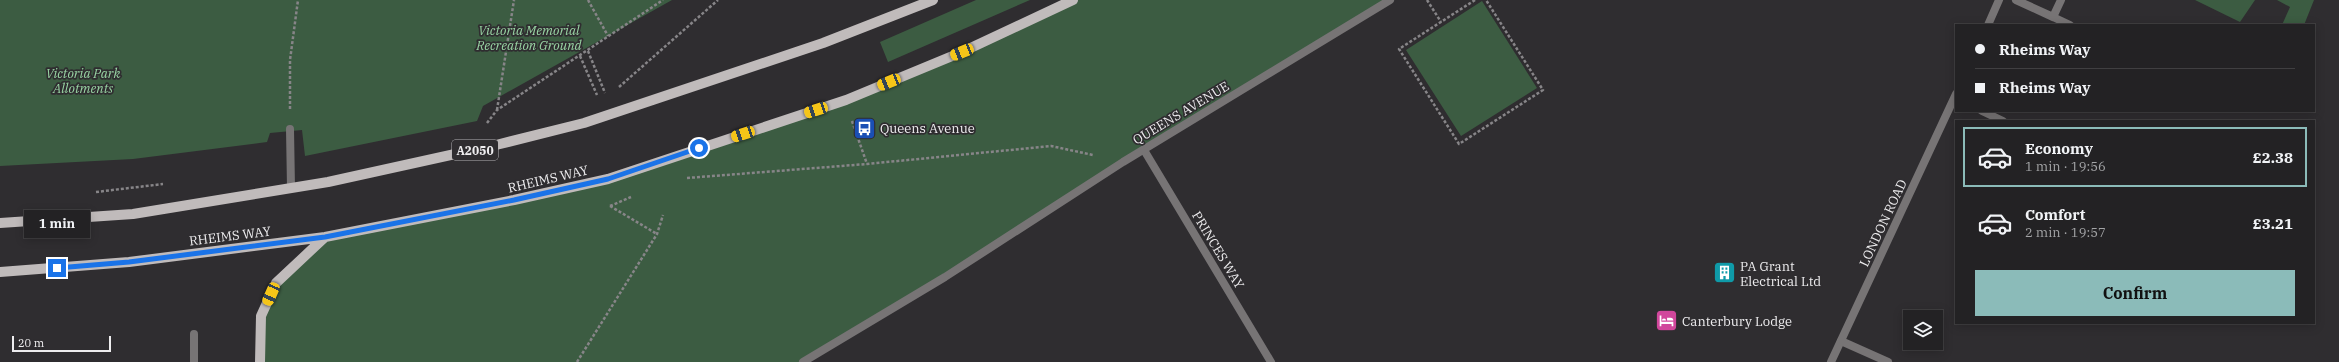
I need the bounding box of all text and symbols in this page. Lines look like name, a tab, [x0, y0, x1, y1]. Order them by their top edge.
park label: Victoria Memorial Recreation Ground	[475, 22, 583, 54]
text: Rheims Way	[1999, 40, 2091, 59]
car	[949, 42, 975, 62]
park label: Victoria Park Allotments	[46, 65, 120, 97]
car	[876, 72, 902, 92]
street label: QUEENS AVENUE	[1130, 78, 1232, 148]
text: Rheims Way	[1999, 78, 2091, 97]
car	[803, 101, 829, 119]
bus stop icon: Queens Avenue	[851, 115, 877, 141]
place label: Queens Avenue	[880, 120, 975, 137]
car	[730, 125, 756, 143]
route start	[690, 139, 708, 157]
icon: car	[1977, 139, 2013, 175]
text: Economy	[2025, 139, 2093, 158]
road number: A2050	[452, 140, 498, 160]
text: £2.38	[2253, 148, 2293, 167]
text: 1 min · 19:56	[2025, 158, 2106, 175]
street label: RHEIMS WAY	[506, 161, 590, 197]
street label: LONDON ROAD	[1855, 177, 1911, 269]
icon: car	[1977, 205, 2013, 241]
text: Comfort	[2025, 205, 2085, 224]
street label: PRINCES WAY	[1188, 208, 1248, 292]
callout: 1 min	[24, 210, 90, 238]
text: £3.21	[2253, 214, 2293, 233]
text: 1 min	[39, 215, 75, 232]
street label: RHEIMS WAY	[188, 223, 272, 249]
text: 2 min · 19:57	[2025, 224, 2106, 241]
place label: PA Grant Electrical Ltd	[1740, 258, 1821, 290]
route end	[48, 259, 66, 277]
building icon: PA Grant Electrical Ltd	[1712, 260, 1738, 286]
button: Confirm	[1975, 270, 2295, 316]
car	[261, 281, 281, 307]
hotel icon: Canterbury Lodge	[1653, 308, 1679, 334]
map controls	[1903, 310, 1943, 350]
button: layers	[1903, 310, 1943, 350]
place label: Canterbury Lodge	[1682, 313, 1792, 330]
scale bar	[12, 334, 111, 353]
text: 20 m	[18, 336, 44, 350]

